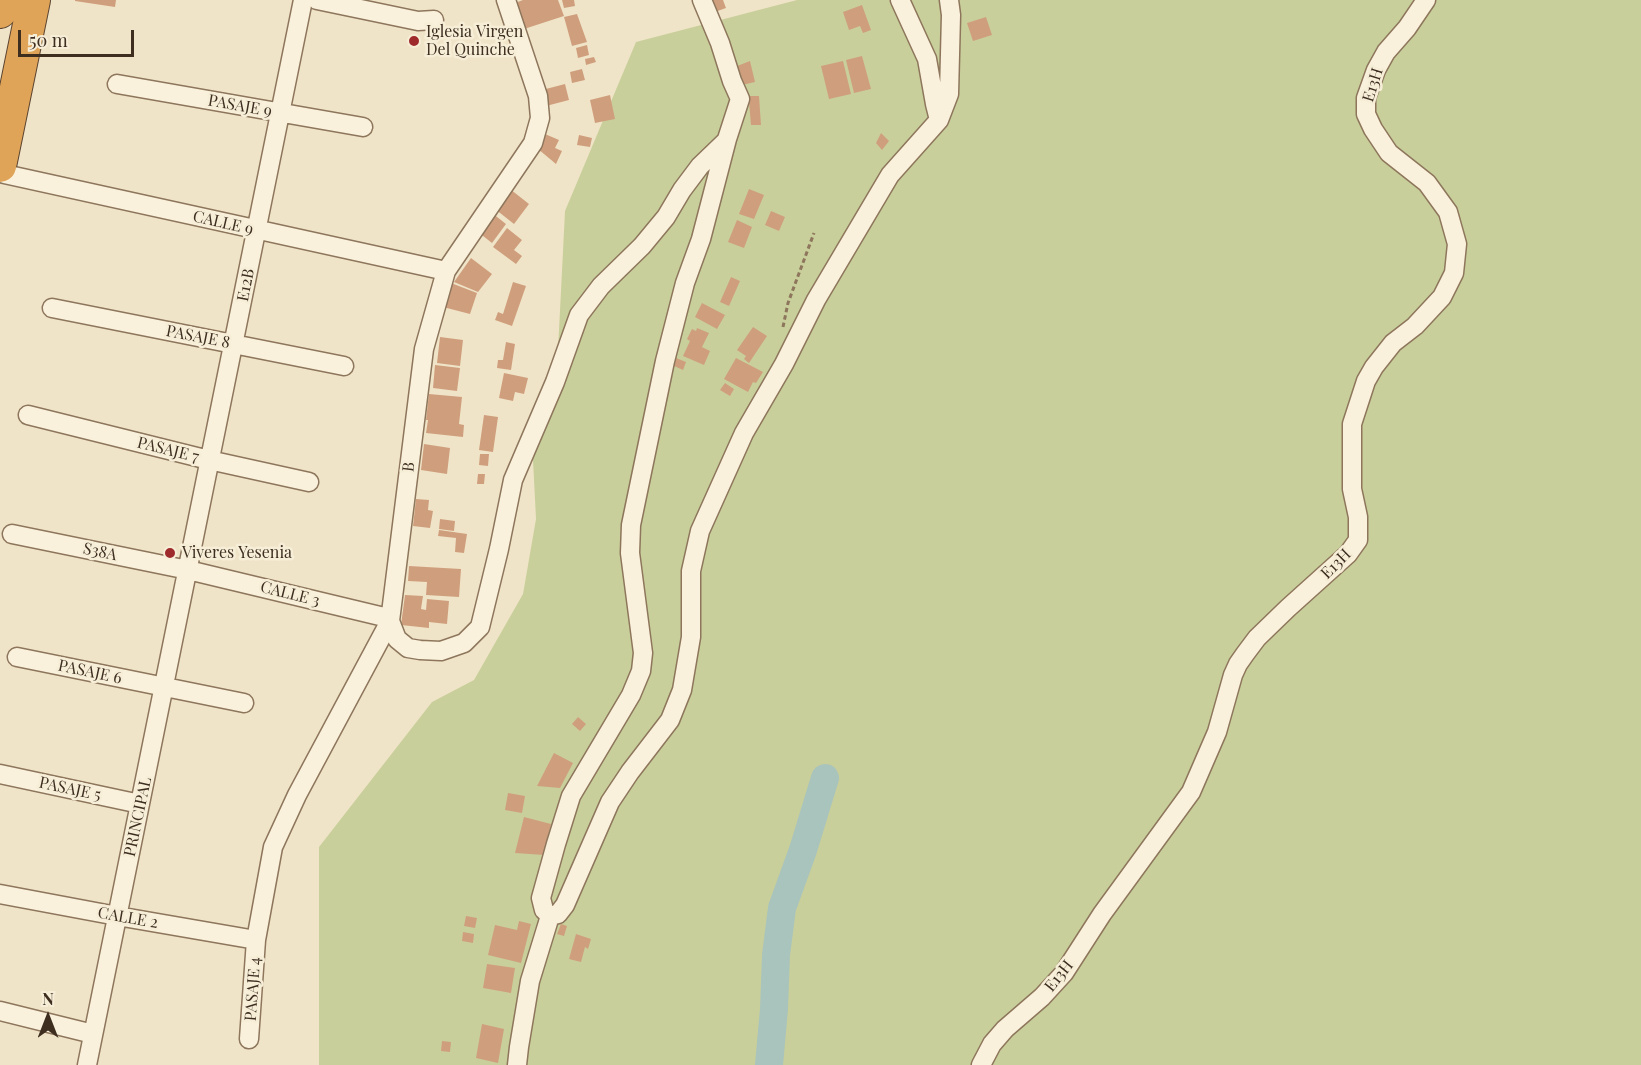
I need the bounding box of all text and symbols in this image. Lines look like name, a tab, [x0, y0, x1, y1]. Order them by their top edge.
scale bar	[21, 18, 136, 56]
place label: Iglesia Virgen Del Quinche	[426, 22, 523, 60]
text: 50 m	[29, 28, 68, 52]
marker: Iglesia Virgen Del Quinche	[407, 34, 421, 48]
street label: E13H	[1359, 66, 1387, 104]
street label: PASAJE 9	[207, 91, 273, 121]
street label: CALLE 9	[191, 207, 255, 239]
street label: E12B	[233, 267, 259, 303]
street label: PASAJE 8	[164, 321, 232, 353]
street label: PASAJE 7	[135, 433, 201, 467]
street label: B	[399, 461, 419, 473]
street label: S38A	[81, 539, 119, 565]
place label: Viveres Yesenia	[182, 543, 292, 563]
street label: E13H	[1317, 545, 1355, 583]
marker: Viveres Yesenia	[163, 546, 177, 560]
street label: CALLE 3	[258, 577, 322, 611]
street label: PASAJE 6	[56, 656, 124, 688]
street label: PASAJE 5	[37, 773, 103, 805]
street label: PRINCIPAL	[120, 776, 156, 858]
street label: CALLE 2	[96, 903, 160, 933]
street label: PASAJE 4	[241, 956, 265, 1022]
street label: E13H	[1041, 956, 1077, 996]
north arrow	[18, 987, 78, 1047]
text: N	[42, 988, 54, 1009]

